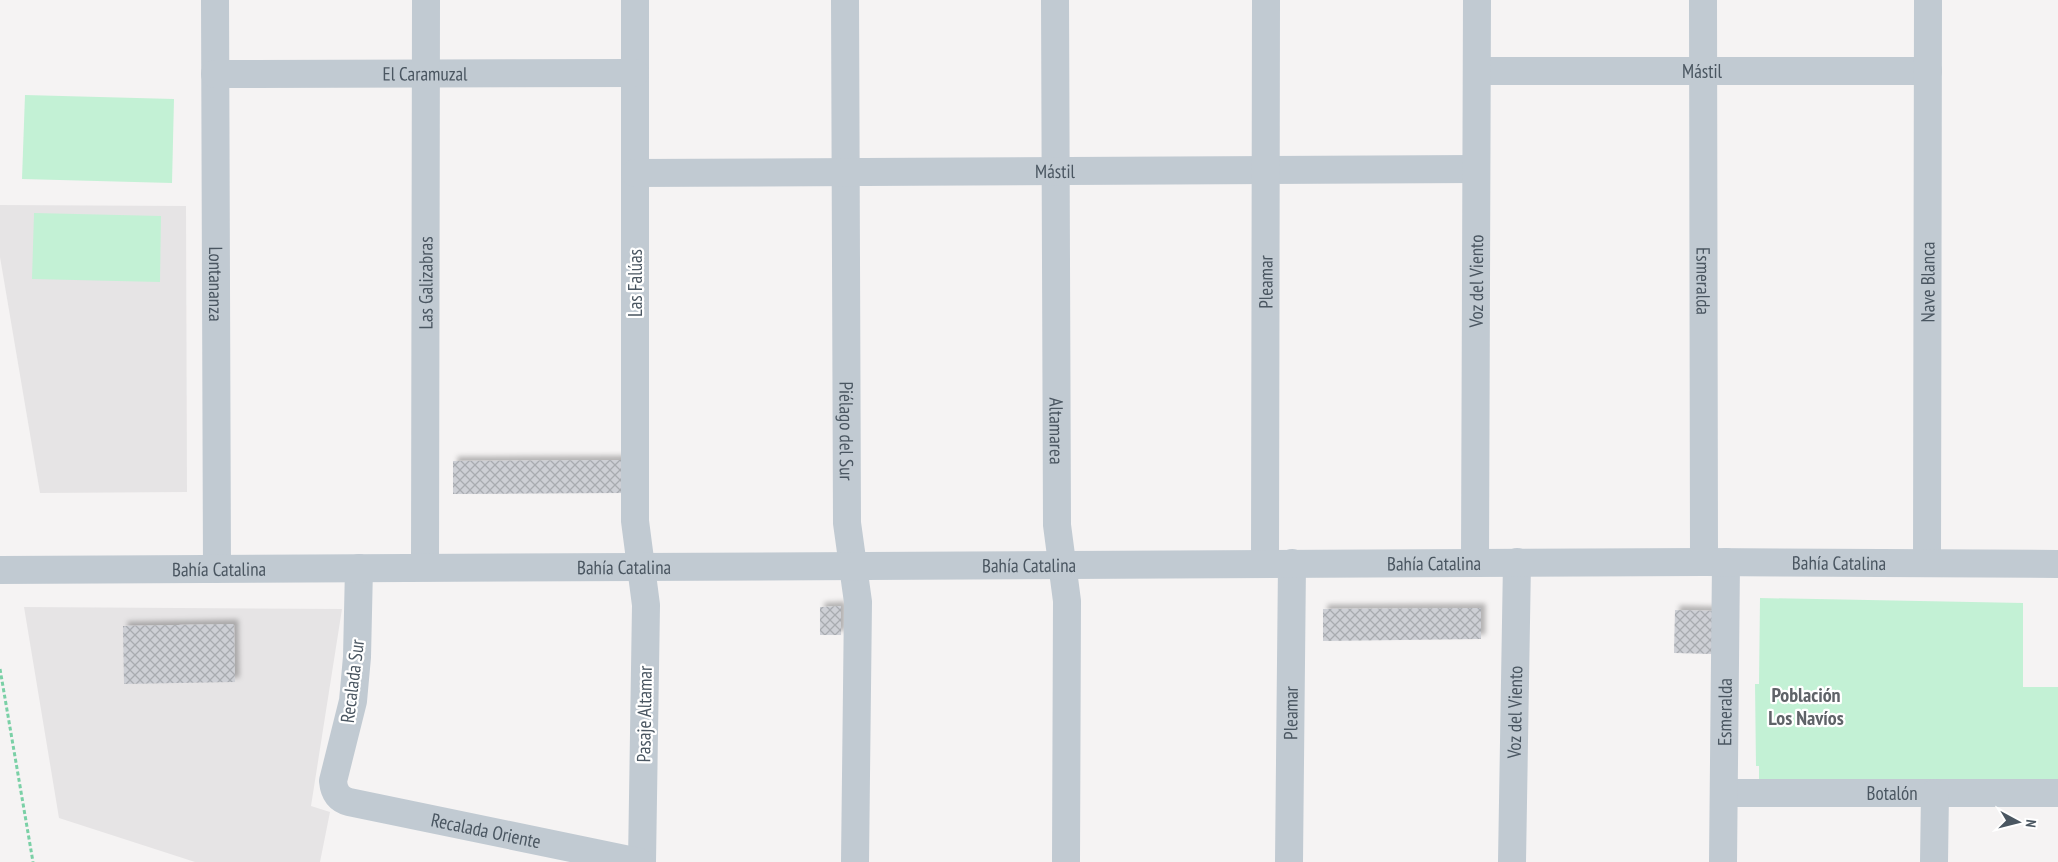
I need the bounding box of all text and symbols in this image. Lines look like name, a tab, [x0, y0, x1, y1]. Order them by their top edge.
street label: Mástil	[1682, 59, 1723, 83]
street label: El Caramuzal	[382, 61, 468, 86]
street label: Mástil	[1035, 159, 1076, 183]
street label: Voz del Viento	[1464, 235, 1488, 328]
street label: Las Galizabras	[413, 236, 438, 330]
street label: Nave Blanca	[1915, 242, 1940, 322]
street label: Lontananza	[204, 246, 228, 322]
street label: Esmeralda	[1691, 247, 1716, 315]
street label: Las Falúas	[623, 249, 647, 317]
street label: Pleamar	[1253, 254, 1278, 309]
street label: Piélago del Sur	[834, 381, 859, 481]
street label: Altamarea	[1045, 397, 1069, 465]
street label: Bahía Catalina	[1792, 550, 1886, 575]
street label: Bahía Catalina	[1387, 551, 1481, 575]
street label: Bahía Catalina	[982, 553, 1076, 577]
street label: Bahía Catalina	[577, 555, 671, 579]
street label: Bahía Catalina	[172, 557, 266, 581]
street label: Recalada Sur	[335, 637, 369, 724]
street label: Pasaje Altamar	[631, 665, 657, 762]
street label: Voz del Viento	[1502, 665, 1527, 760]
street label: Esmeralda	[1712, 678, 1737, 746]
district label: Población Los Navíos	[1768, 682, 1844, 731]
street label: Pleamar	[1278, 685, 1303, 740]
street label: Botalón	[1866, 781, 1918, 805]
north arrow	[1993, 797, 2043, 847]
street label: Recalada Oriente	[429, 807, 543, 853]
text: N	[2022, 819, 2040, 828]

